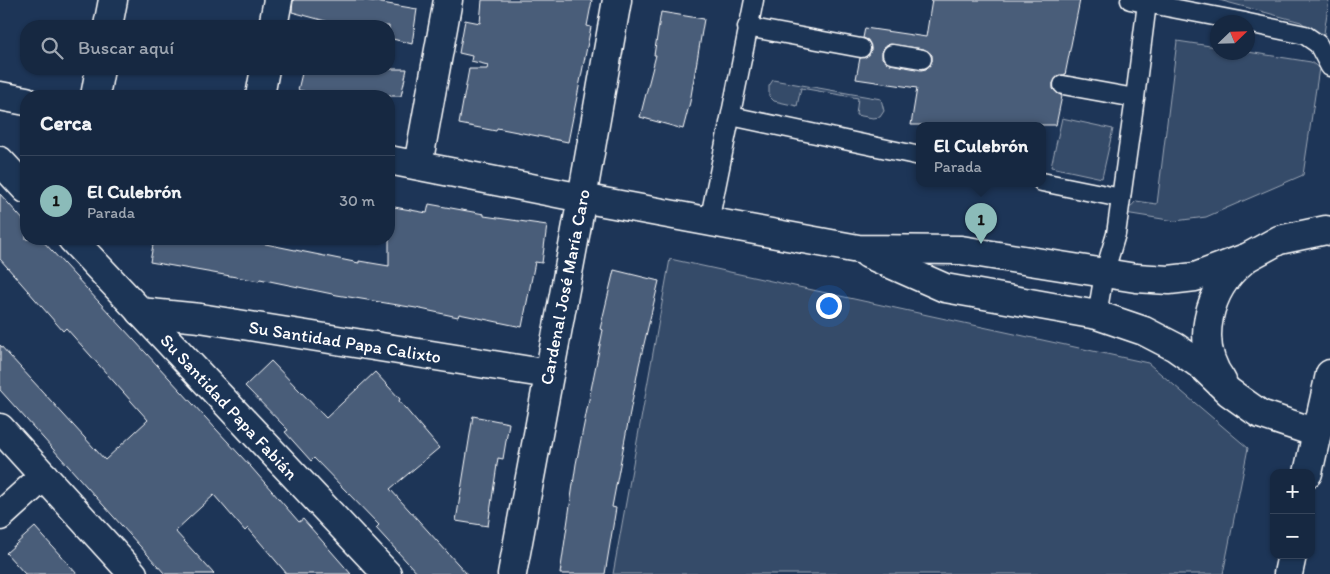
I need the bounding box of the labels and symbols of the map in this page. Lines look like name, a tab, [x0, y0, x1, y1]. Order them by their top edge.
north arrow	[1210, 15, 1255, 60]
street label: Cardenal José María Caro	[535, 187, 595, 387]
pin: 1	[965, 203, 997, 244]
your location	[816, 293, 842, 319]
street label: Su Santidad Papa Calixto	[247, 316, 443, 368]
street label: Su Santidad Papa Fabián	[156, 330, 302, 484]

